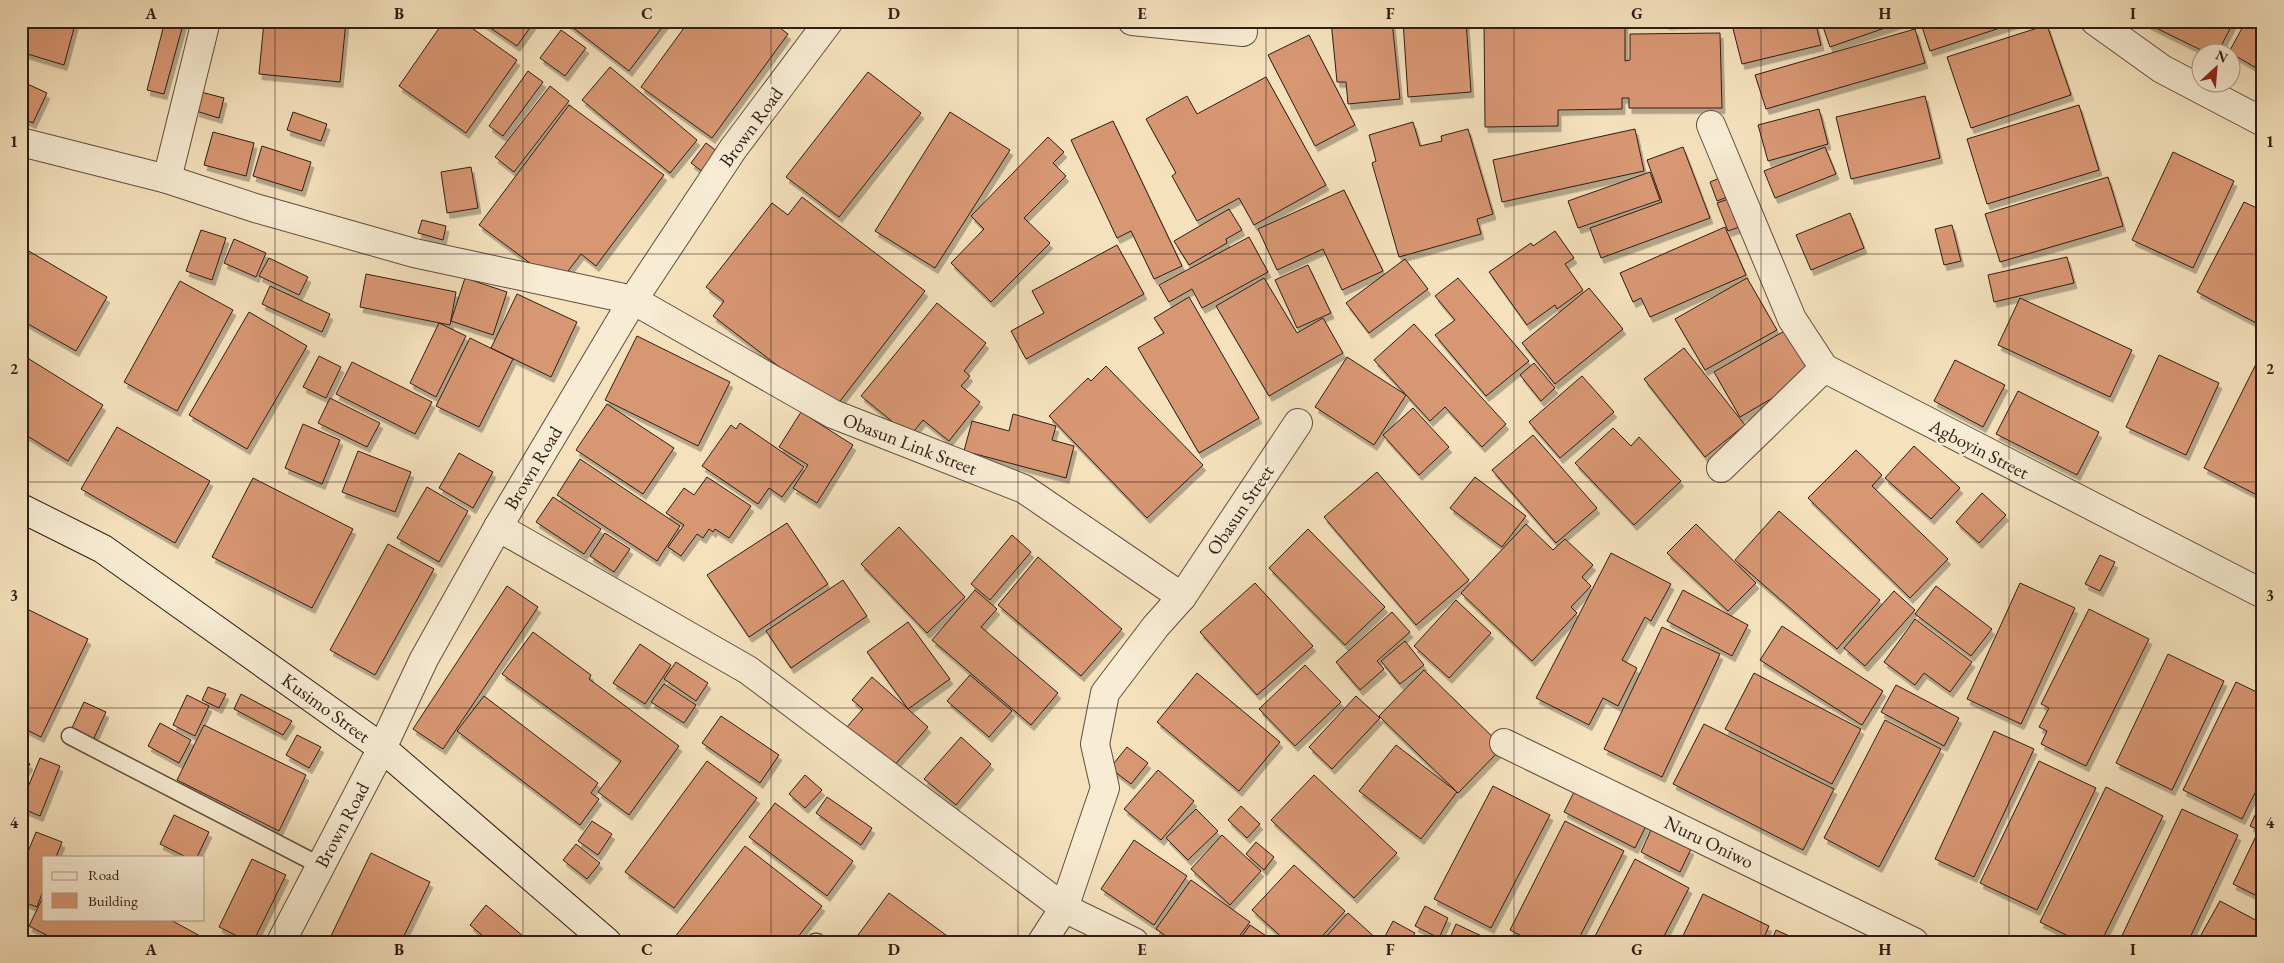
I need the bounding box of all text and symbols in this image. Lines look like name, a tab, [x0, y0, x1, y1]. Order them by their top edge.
text: A	[144, 3, 157, 24]
text: B	[394, 3, 404, 24]
text: C	[641, 3, 653, 24]
text: D	[888, 3, 900, 24]
text: E	[1137, 3, 1147, 24]
text: F	[1386, 3, 1395, 24]
text: G	[1631, 3, 1643, 24]
text: H	[1879, 3, 1892, 24]
text: I	[2130, 3, 2136, 24]
north arrow	[2192, 42, 2242, 92]
text: N	[2213, 46, 2231, 67]
street label: Brown Road	[713, 82, 789, 172]
text: 1	[10, 131, 18, 152]
text: 1	[2266, 131, 2274, 152]
text: 2	[10, 358, 19, 379]
text: 2	[2266, 358, 2275, 379]
street label: Obasun Link Street	[839, 407, 981, 481]
street label: Agboyin Street	[1924, 413, 2033, 485]
street label: Brown Road	[498, 421, 568, 514]
street label: Obasun Street	[1201, 460, 1279, 560]
text: 3	[10, 585, 18, 606]
text: 3	[2266, 585, 2274, 606]
street label: Kusimo Street	[277, 667, 375, 749]
street label: Brown Road	[309, 778, 375, 872]
street label: Nuru Oniwo	[1660, 810, 1758, 874]
text: 4	[10, 812, 19, 833]
text: 4	[2266, 812, 2275, 833]
legend	[42, 856, 205, 920]
text: Road	[88, 865, 120, 884]
text: Building	[88, 891, 138, 910]
text: A	[144, 939, 157, 960]
text: B	[394, 939, 404, 960]
text: C	[641, 939, 653, 960]
text: D	[888, 939, 900, 960]
text: E	[1137, 939, 1147, 960]
text: F	[1386, 939, 1395, 960]
text: G	[1631, 939, 1643, 960]
text: H	[1879, 939, 1892, 960]
text: I	[2130, 939, 2136, 960]

